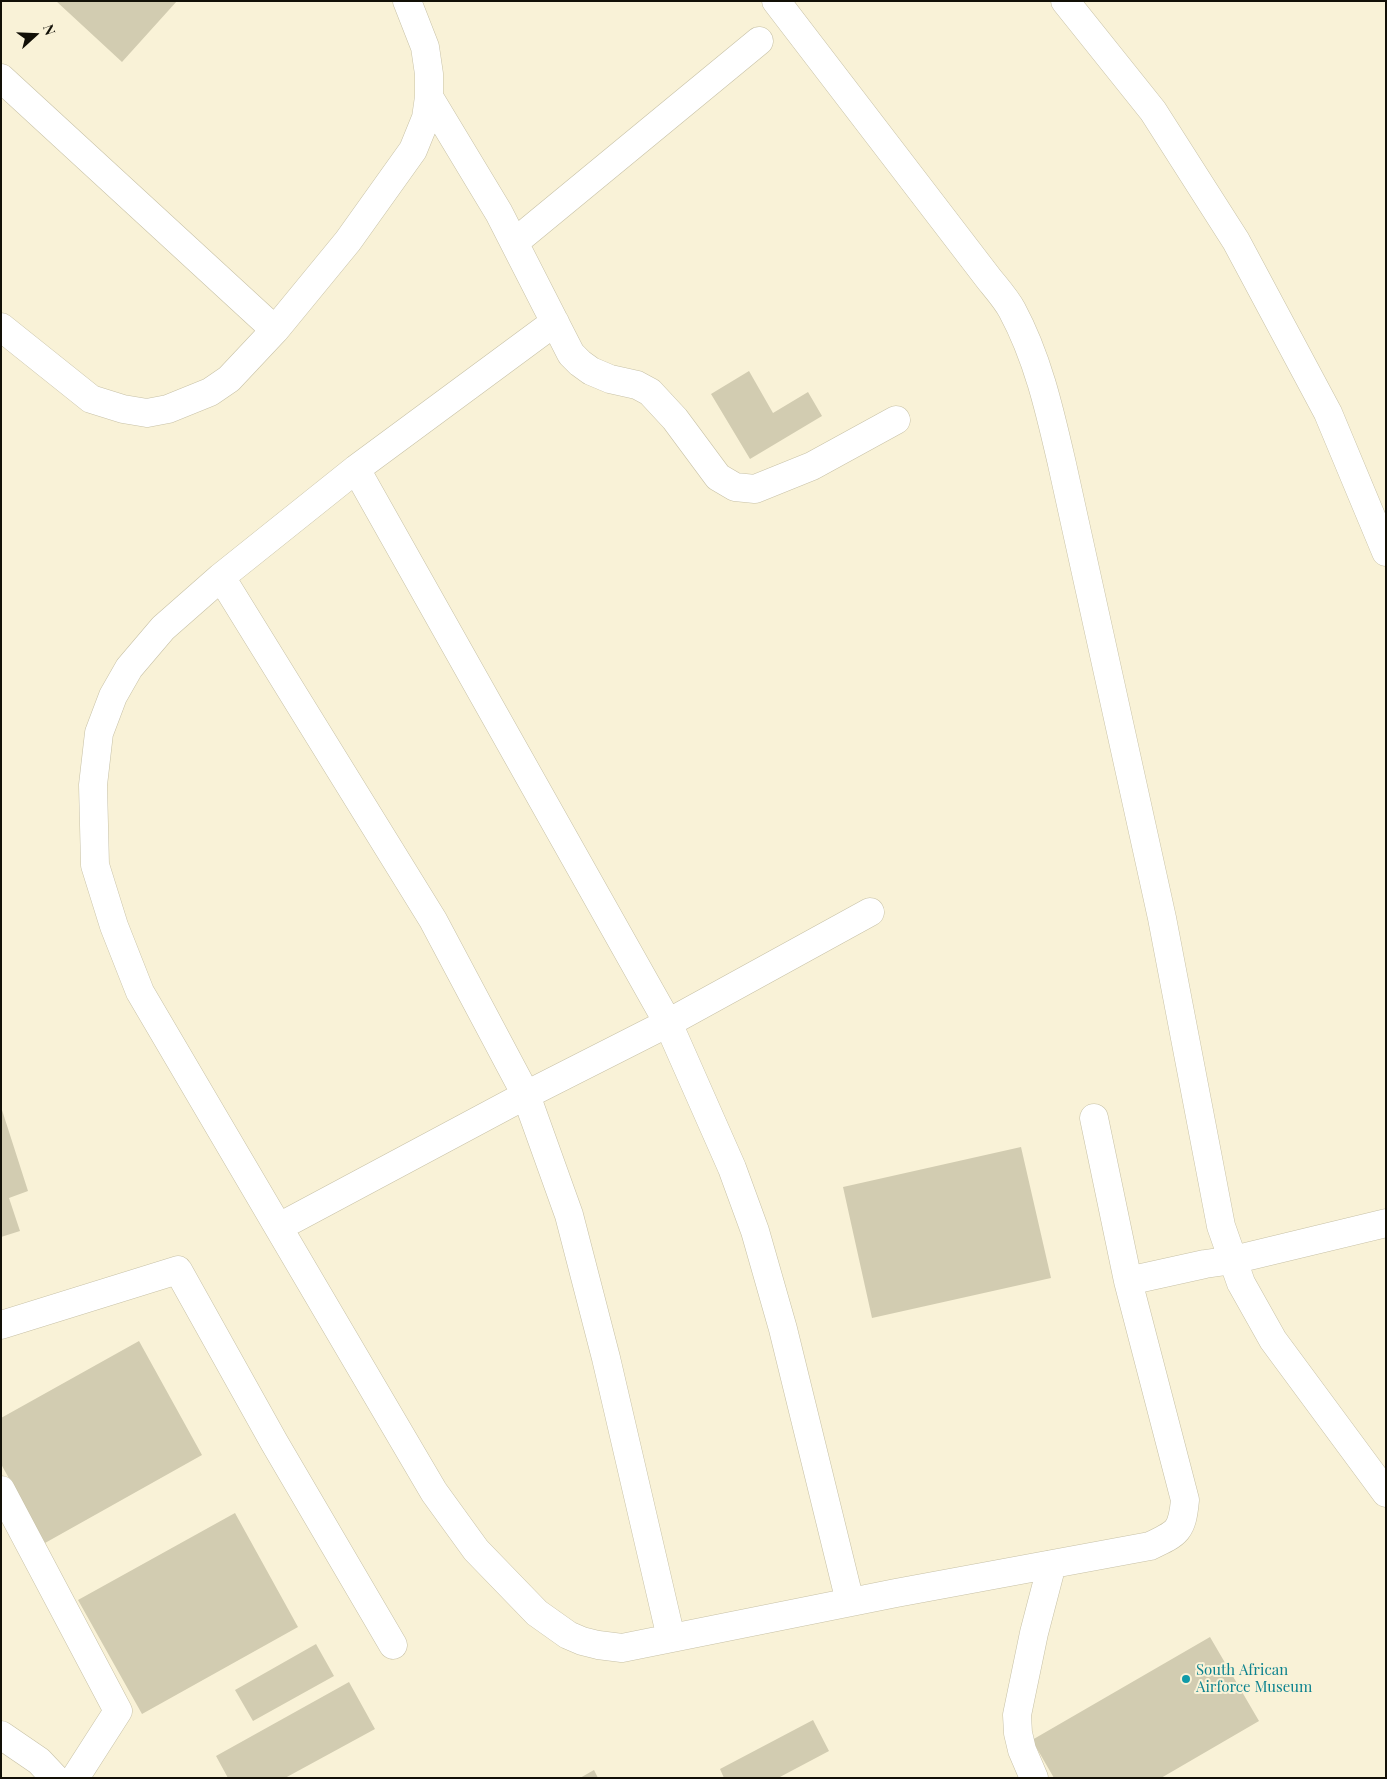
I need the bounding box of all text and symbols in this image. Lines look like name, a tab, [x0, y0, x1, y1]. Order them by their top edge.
north arrow	[10, 10, 60, 60]
text: N	[39, 22, 60, 38]
place label: South African Airforce Museum	[1196, 1661, 1312, 1696]
marker: South African Airforce Museum	[1180, 1673, 1192, 1685]

